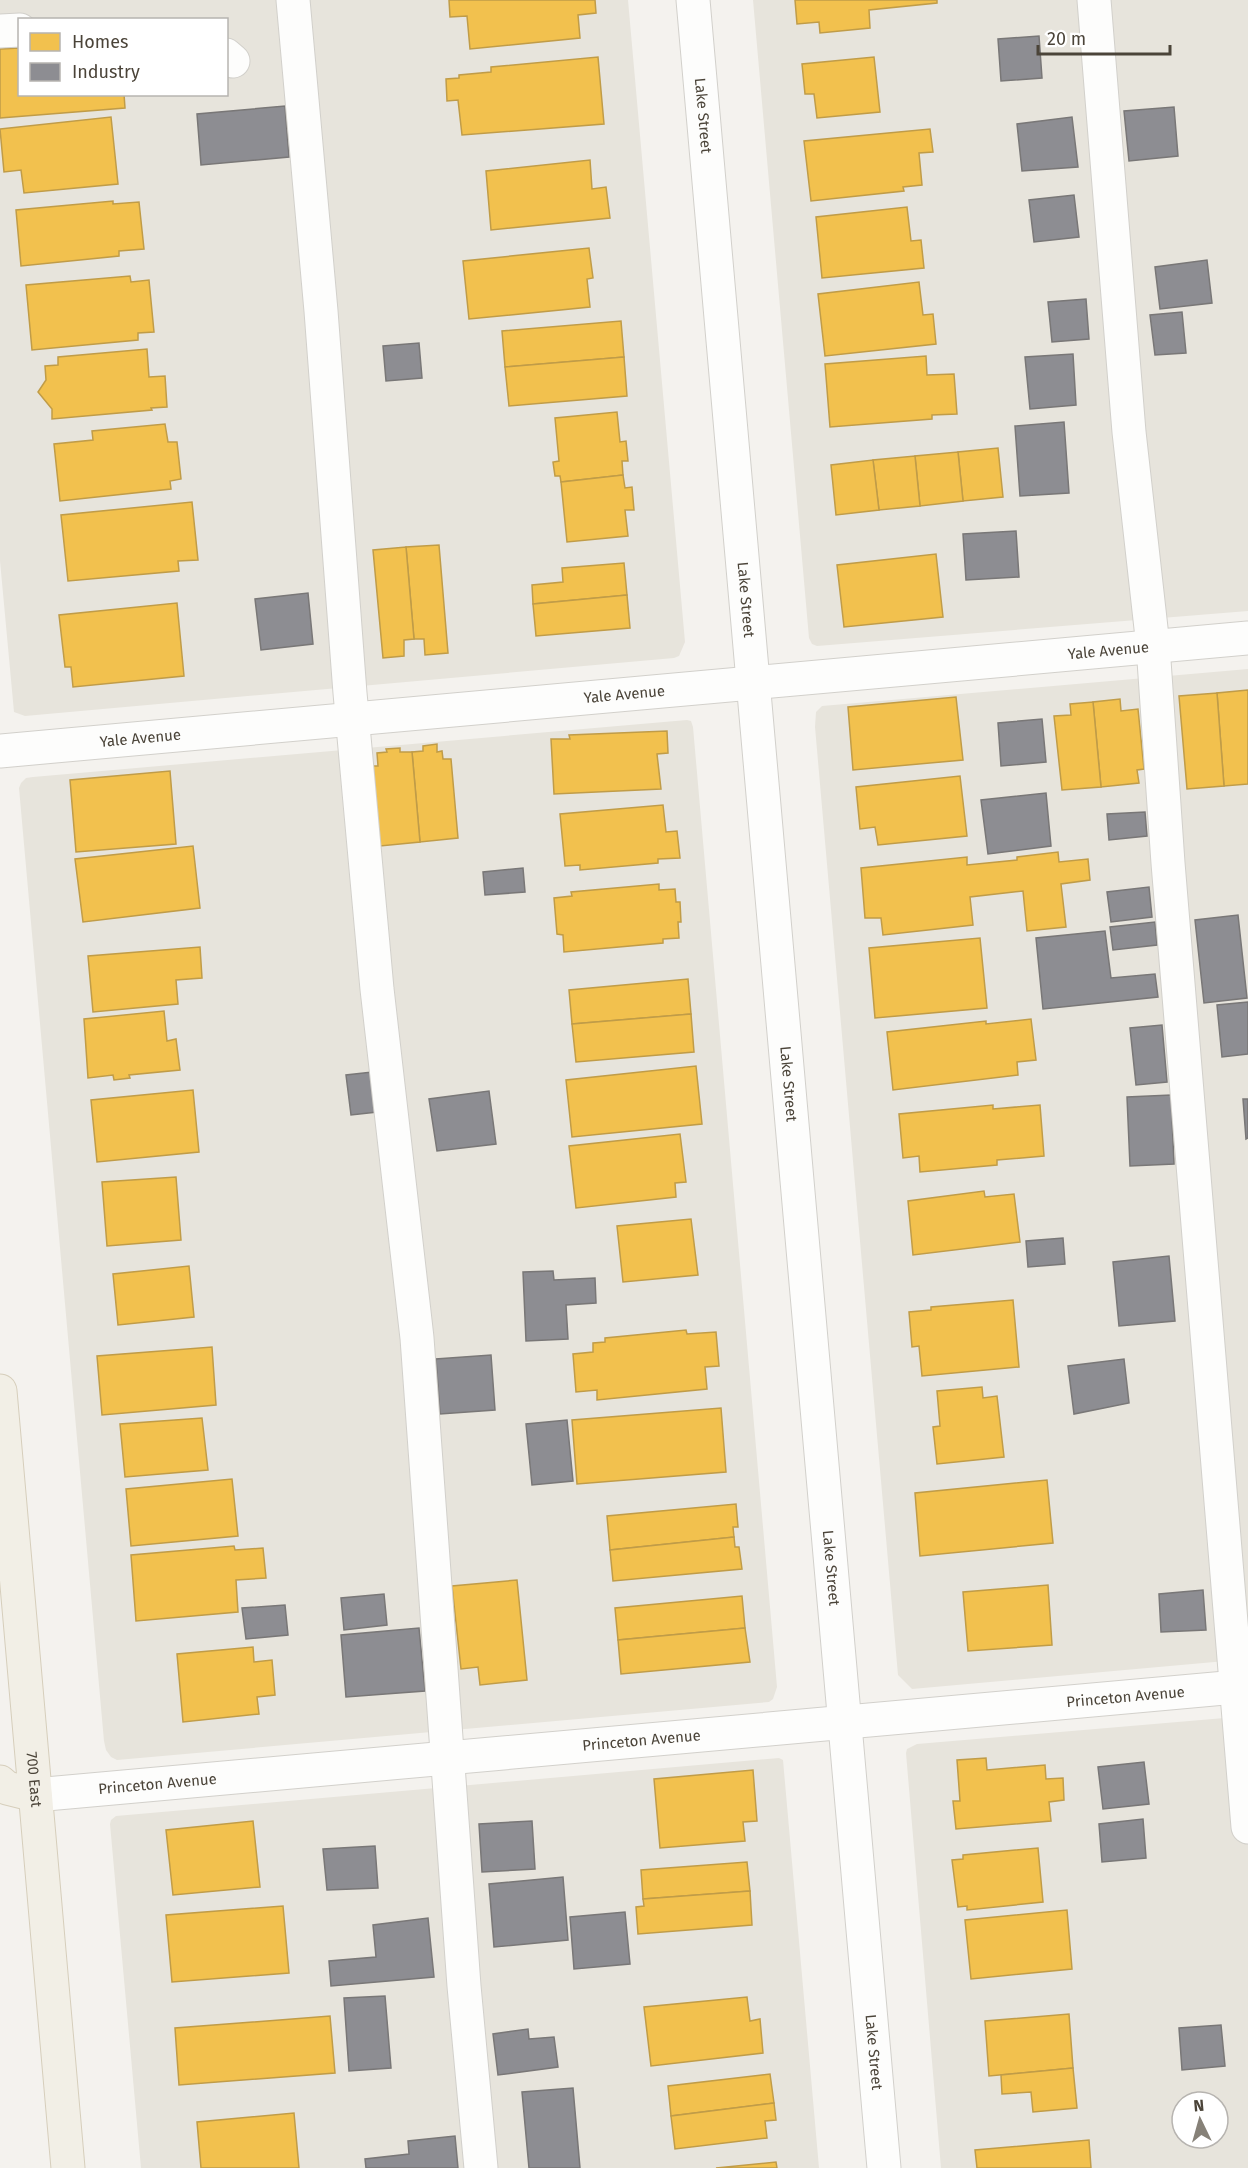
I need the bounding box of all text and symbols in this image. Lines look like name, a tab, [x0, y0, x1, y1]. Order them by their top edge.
legend	[18, 18, 228, 96]
scale bar	[1038, 18, 1170, 56]
text: 20 m	[1047, 28, 1086, 50]
text: Homes	[72, 31, 128, 53]
text: Industry	[72, 61, 140, 83]
street label: Lake Street	[691, 77, 716, 155]
street label: Lake Street	[734, 561, 758, 639]
street label: Yale Avenue	[1067, 638, 1150, 663]
street label: Yale Avenue	[583, 682, 666, 707]
street label: Yale Avenue	[99, 726, 182, 751]
street label: Lake Street	[776, 1045, 801, 1123]
street label: Lake Street	[819, 1529, 843, 1607]
street label: Princeton Avenue	[1066, 1683, 1186, 1711]
street label: Princeton Avenue	[582, 1726, 702, 1755]
street label: 700 East	[23, 1751, 45, 1809]
street label: Princeton Avenue	[97, 1770, 218, 1798]
street label: Lake Street	[861, 2013, 886, 2091]
north arrow	[1170, 2090, 1230, 2150]
text: N	[1193, 2096, 1205, 2115]

